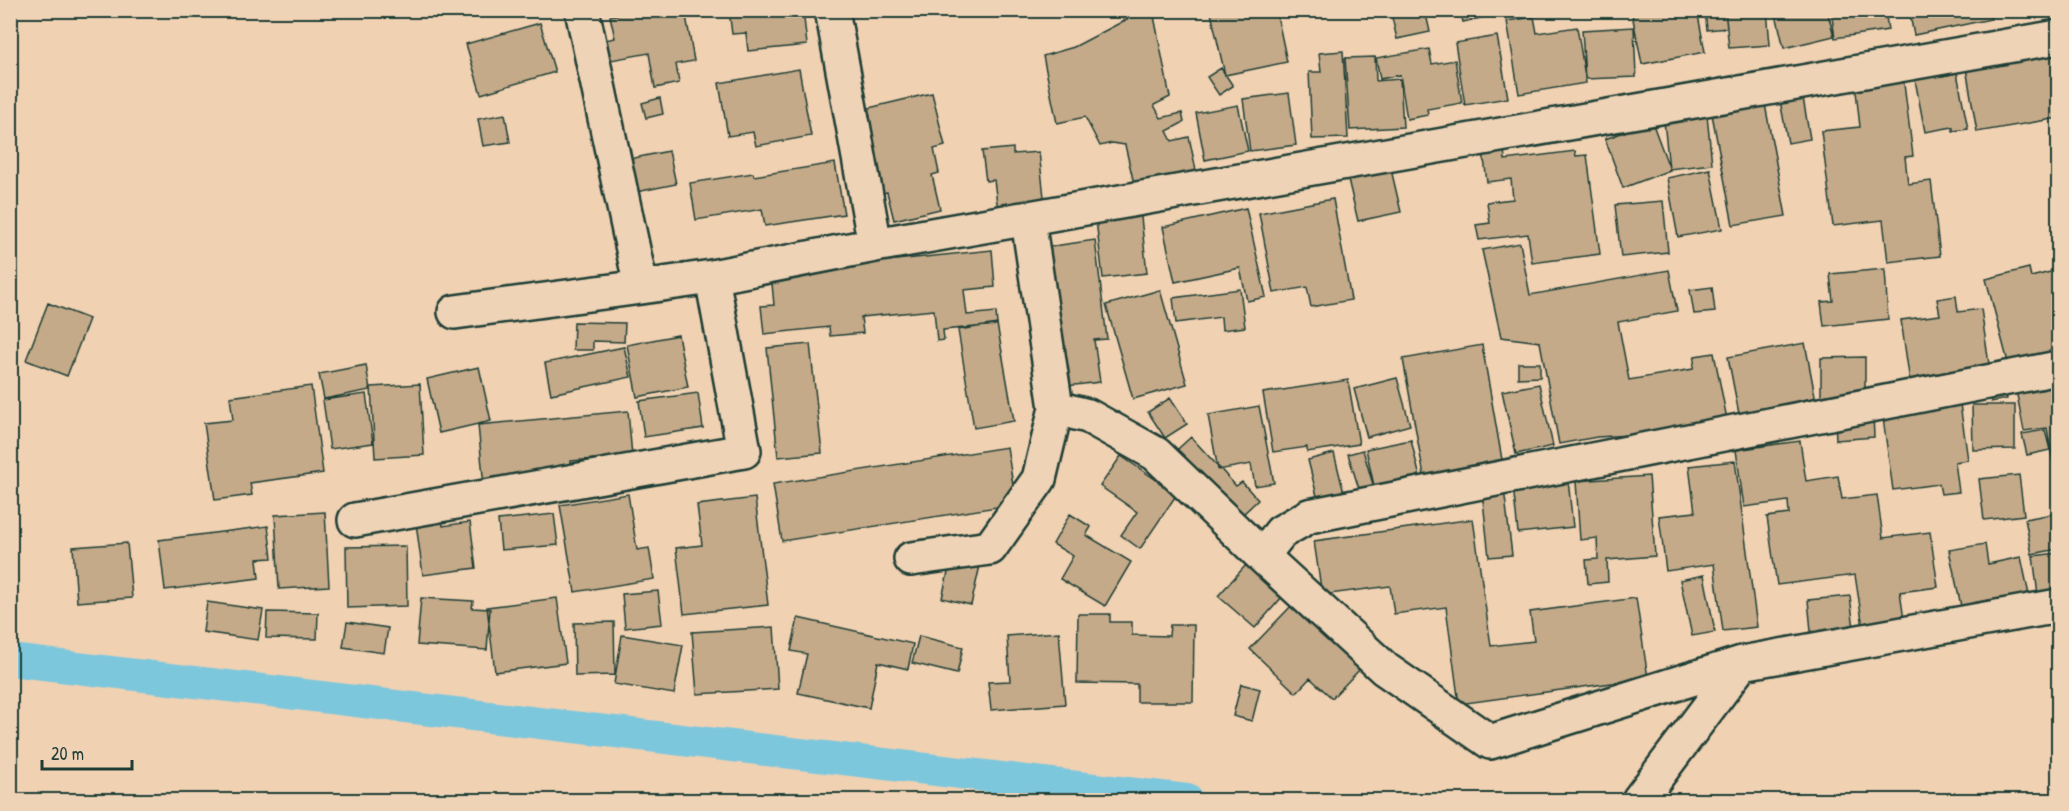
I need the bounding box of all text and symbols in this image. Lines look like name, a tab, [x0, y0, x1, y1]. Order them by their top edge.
scale bar	[42, 733, 132, 771]
text: 20 m	[51, 741, 84, 766]

